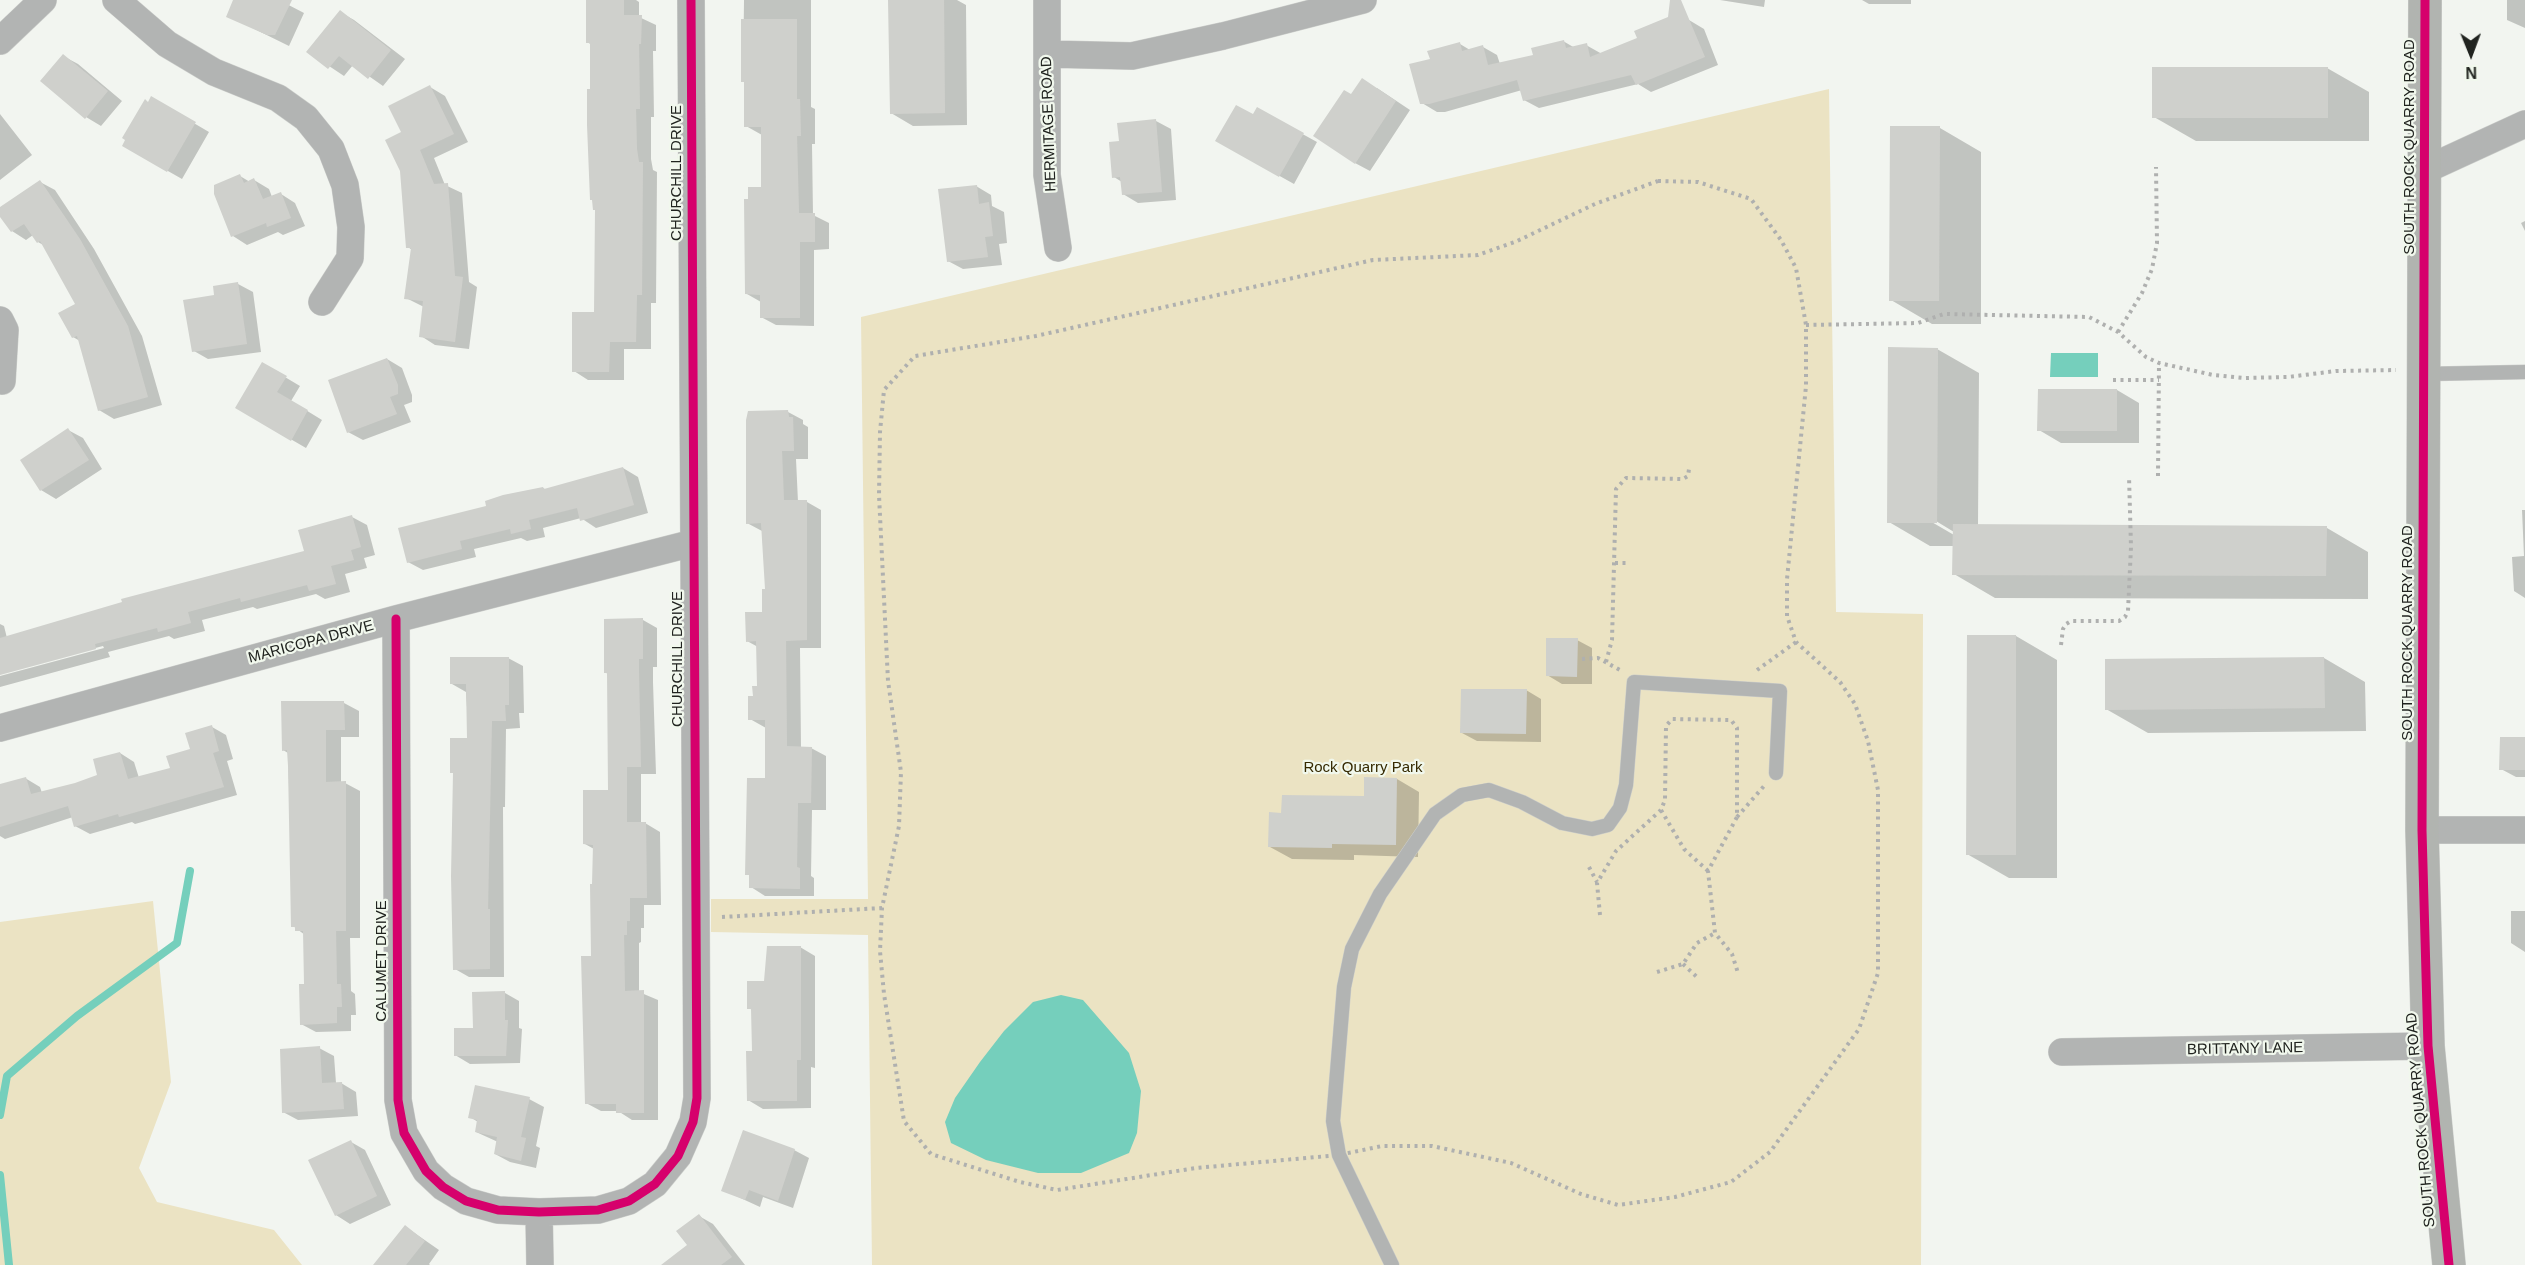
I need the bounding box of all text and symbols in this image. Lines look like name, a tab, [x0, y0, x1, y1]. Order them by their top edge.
north arrow	[2441, 24, 2501, 84]
street label: SOUTH ROCK QUARRY ROAD	[2401, 39, 2419, 255]
street label: HERMITAGE ROAD	[1038, 56, 1060, 192]
text: N	[2465, 64, 2477, 81]
street label: CHURCHILL DRIVE	[668, 105, 686, 241]
street label: SOUTH ROCK QUARRY ROAD	[2399, 525, 2417, 741]
street label: CHURCHILL DRIVE	[669, 591, 687, 727]
street label: MARICOPA DRIVE	[246, 617, 376, 667]
park label: Rock Quarry Park	[1303, 759, 1423, 777]
street label: CALUMET DRIVE	[373, 900, 391, 1022]
street label: SOUTH ROCK QUARRY ROAD	[2403, 1012, 2439, 1228]
street label: BRITTANY LANE	[2187, 1039, 2303, 1059]

